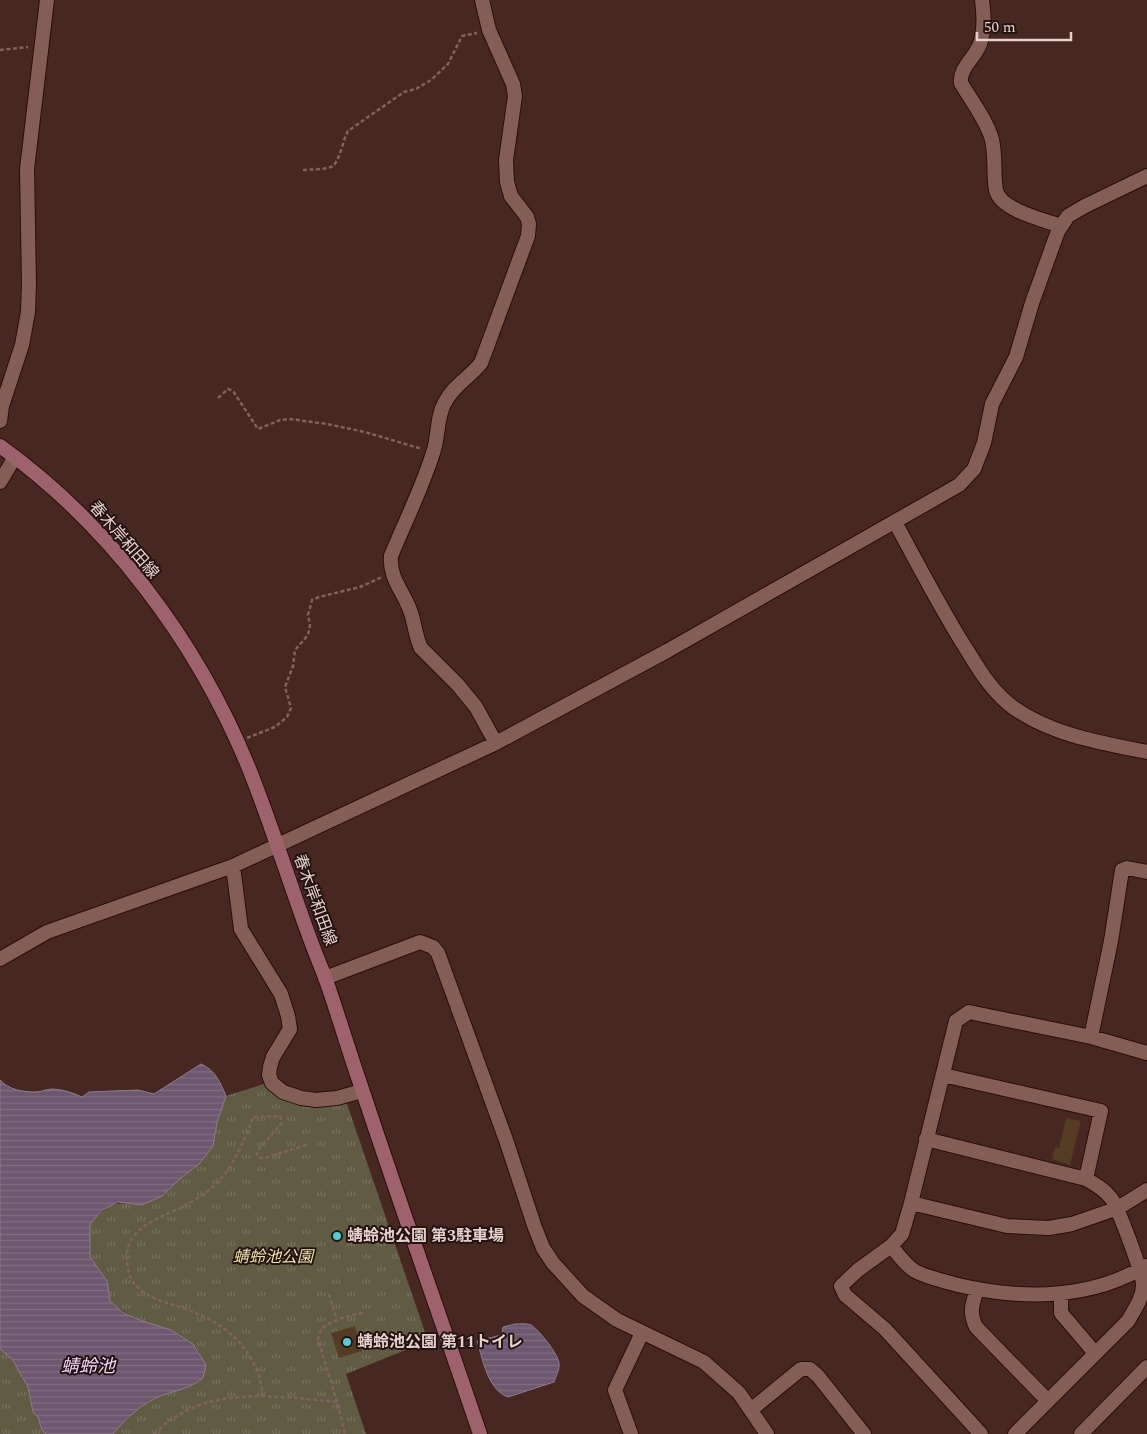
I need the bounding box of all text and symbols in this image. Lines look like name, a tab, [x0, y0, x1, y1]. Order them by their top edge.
scale bar	[977, 10, 1071, 42]
text: 50 m	[984, 16, 1016, 39]
street label: 春木岸和田線	[83, 496, 165, 584]
street label: 春木岸和田線	[287, 851, 343, 949]
place label: 蜻蛉池公園 第3駐車場	[347, 1224, 504, 1248]
marker: 蜻蛉池公園 第3駐車場	[331, 1230, 343, 1242]
park label: 蜻蛉池公園	[233, 1245, 315, 1269]
place label: 蜻蛉池公園 第11トイレ	[357, 1330, 523, 1354]
marker: 蜻蛉池公園 第11トイレ	[341, 1336, 353, 1348]
water label: 蜻蛉池	[61, 1353, 117, 1380]

